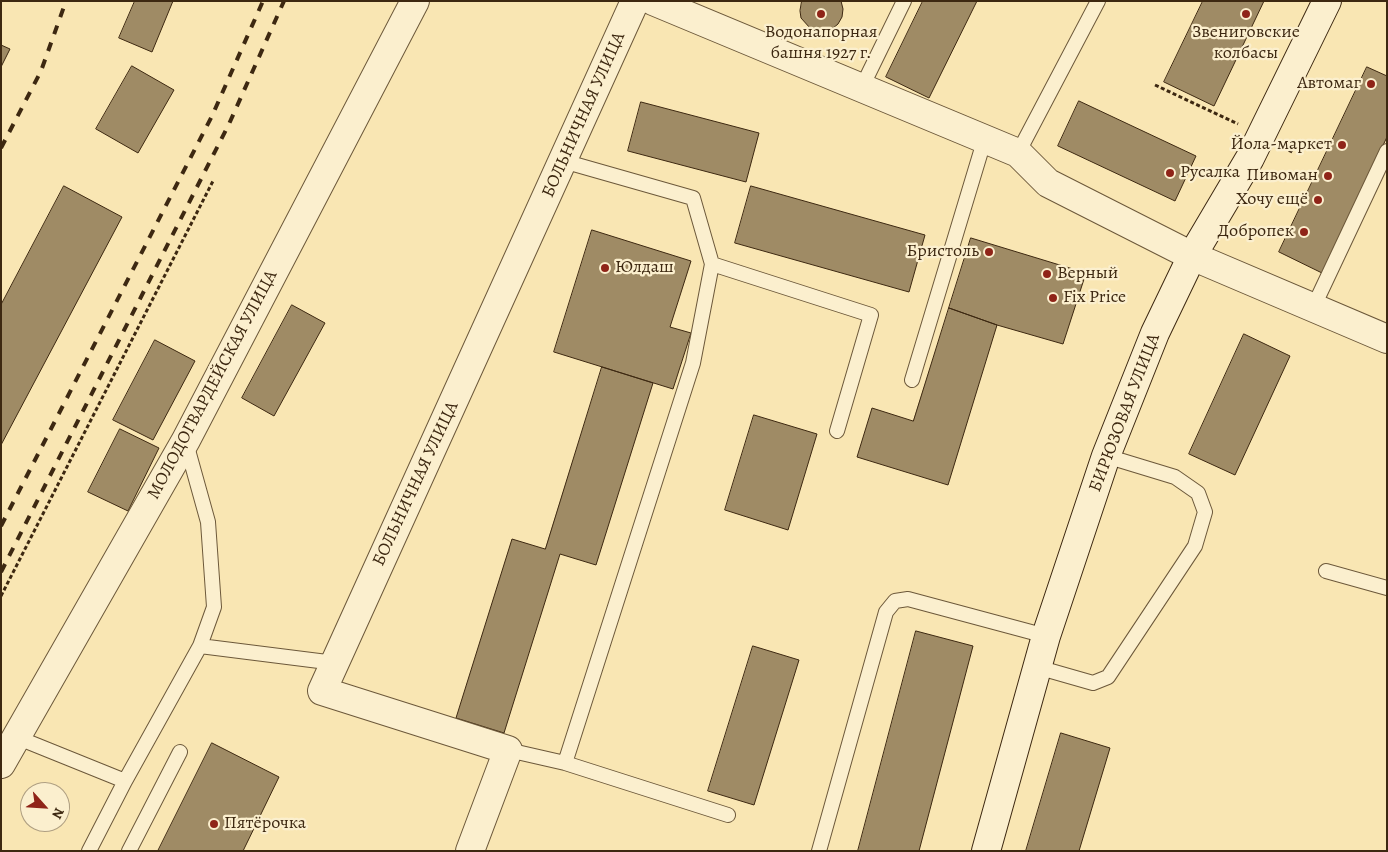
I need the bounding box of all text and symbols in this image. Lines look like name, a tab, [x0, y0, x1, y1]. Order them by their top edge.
marker: Водонапорная башня 1927 г.	[815, 8, 827, 20]
marker: Звениговские колбасы	[1240, 8, 1252, 20]
place label: Водонапорная башня 1927 г.	[765, 22, 877, 64]
place label: Звениговские колбасы	[1192, 22, 1300, 64]
street label: БОЛЬНИЧНАЯ УЛИЦА	[538, 29, 630, 201]
place label: Автомаг	[1297, 73, 1361, 95]
marker: Автомаг	[1365, 78, 1377, 90]
place label: Йола-маркет	[1231, 134, 1332, 156]
marker: Йола-маркет	[1336, 139, 1348, 151]
place label: Русалка	[1180, 162, 1240, 184]
place label: Пивоман	[1246, 165, 1318, 187]
marker: Русалка	[1164, 167, 1176, 179]
marker: Пивоман	[1322, 170, 1334, 182]
place label: Хочу ещё	[1236, 189, 1308, 211]
marker: Хочу ещё	[1312, 194, 1324, 206]
place label: Добропек	[1218, 221, 1294, 243]
marker: Добропек	[1298, 226, 1310, 238]
place label: Бристоль	[907, 241, 979, 263]
marker: Бристоль	[983, 246, 995, 258]
place label: Юлдаш	[615, 257, 674, 279]
marker: Юлдаш	[599, 262, 611, 274]
place label: Верный	[1057, 263, 1118, 285]
street label: МОЛОДОГВАРДЕЙСКАЯ УЛИЦА	[143, 267, 283, 503]
marker: Верный	[1041, 268, 1053, 280]
place label: Fix Price	[1063, 287, 1126, 309]
marker: Fix Price	[1047, 292, 1059, 304]
street label: БИРЮЗОВАЯ УЛИЦА	[1085, 331, 1165, 495]
street label: БОЛЬНИЧНАЯ УЛИЦА	[368, 398, 464, 570]
north arrow	[20, 782, 70, 832]
text: N	[47, 805, 69, 822]
place label: Пятёрочка	[224, 813, 306, 835]
marker: Пятёрочка	[208, 818, 220, 830]

